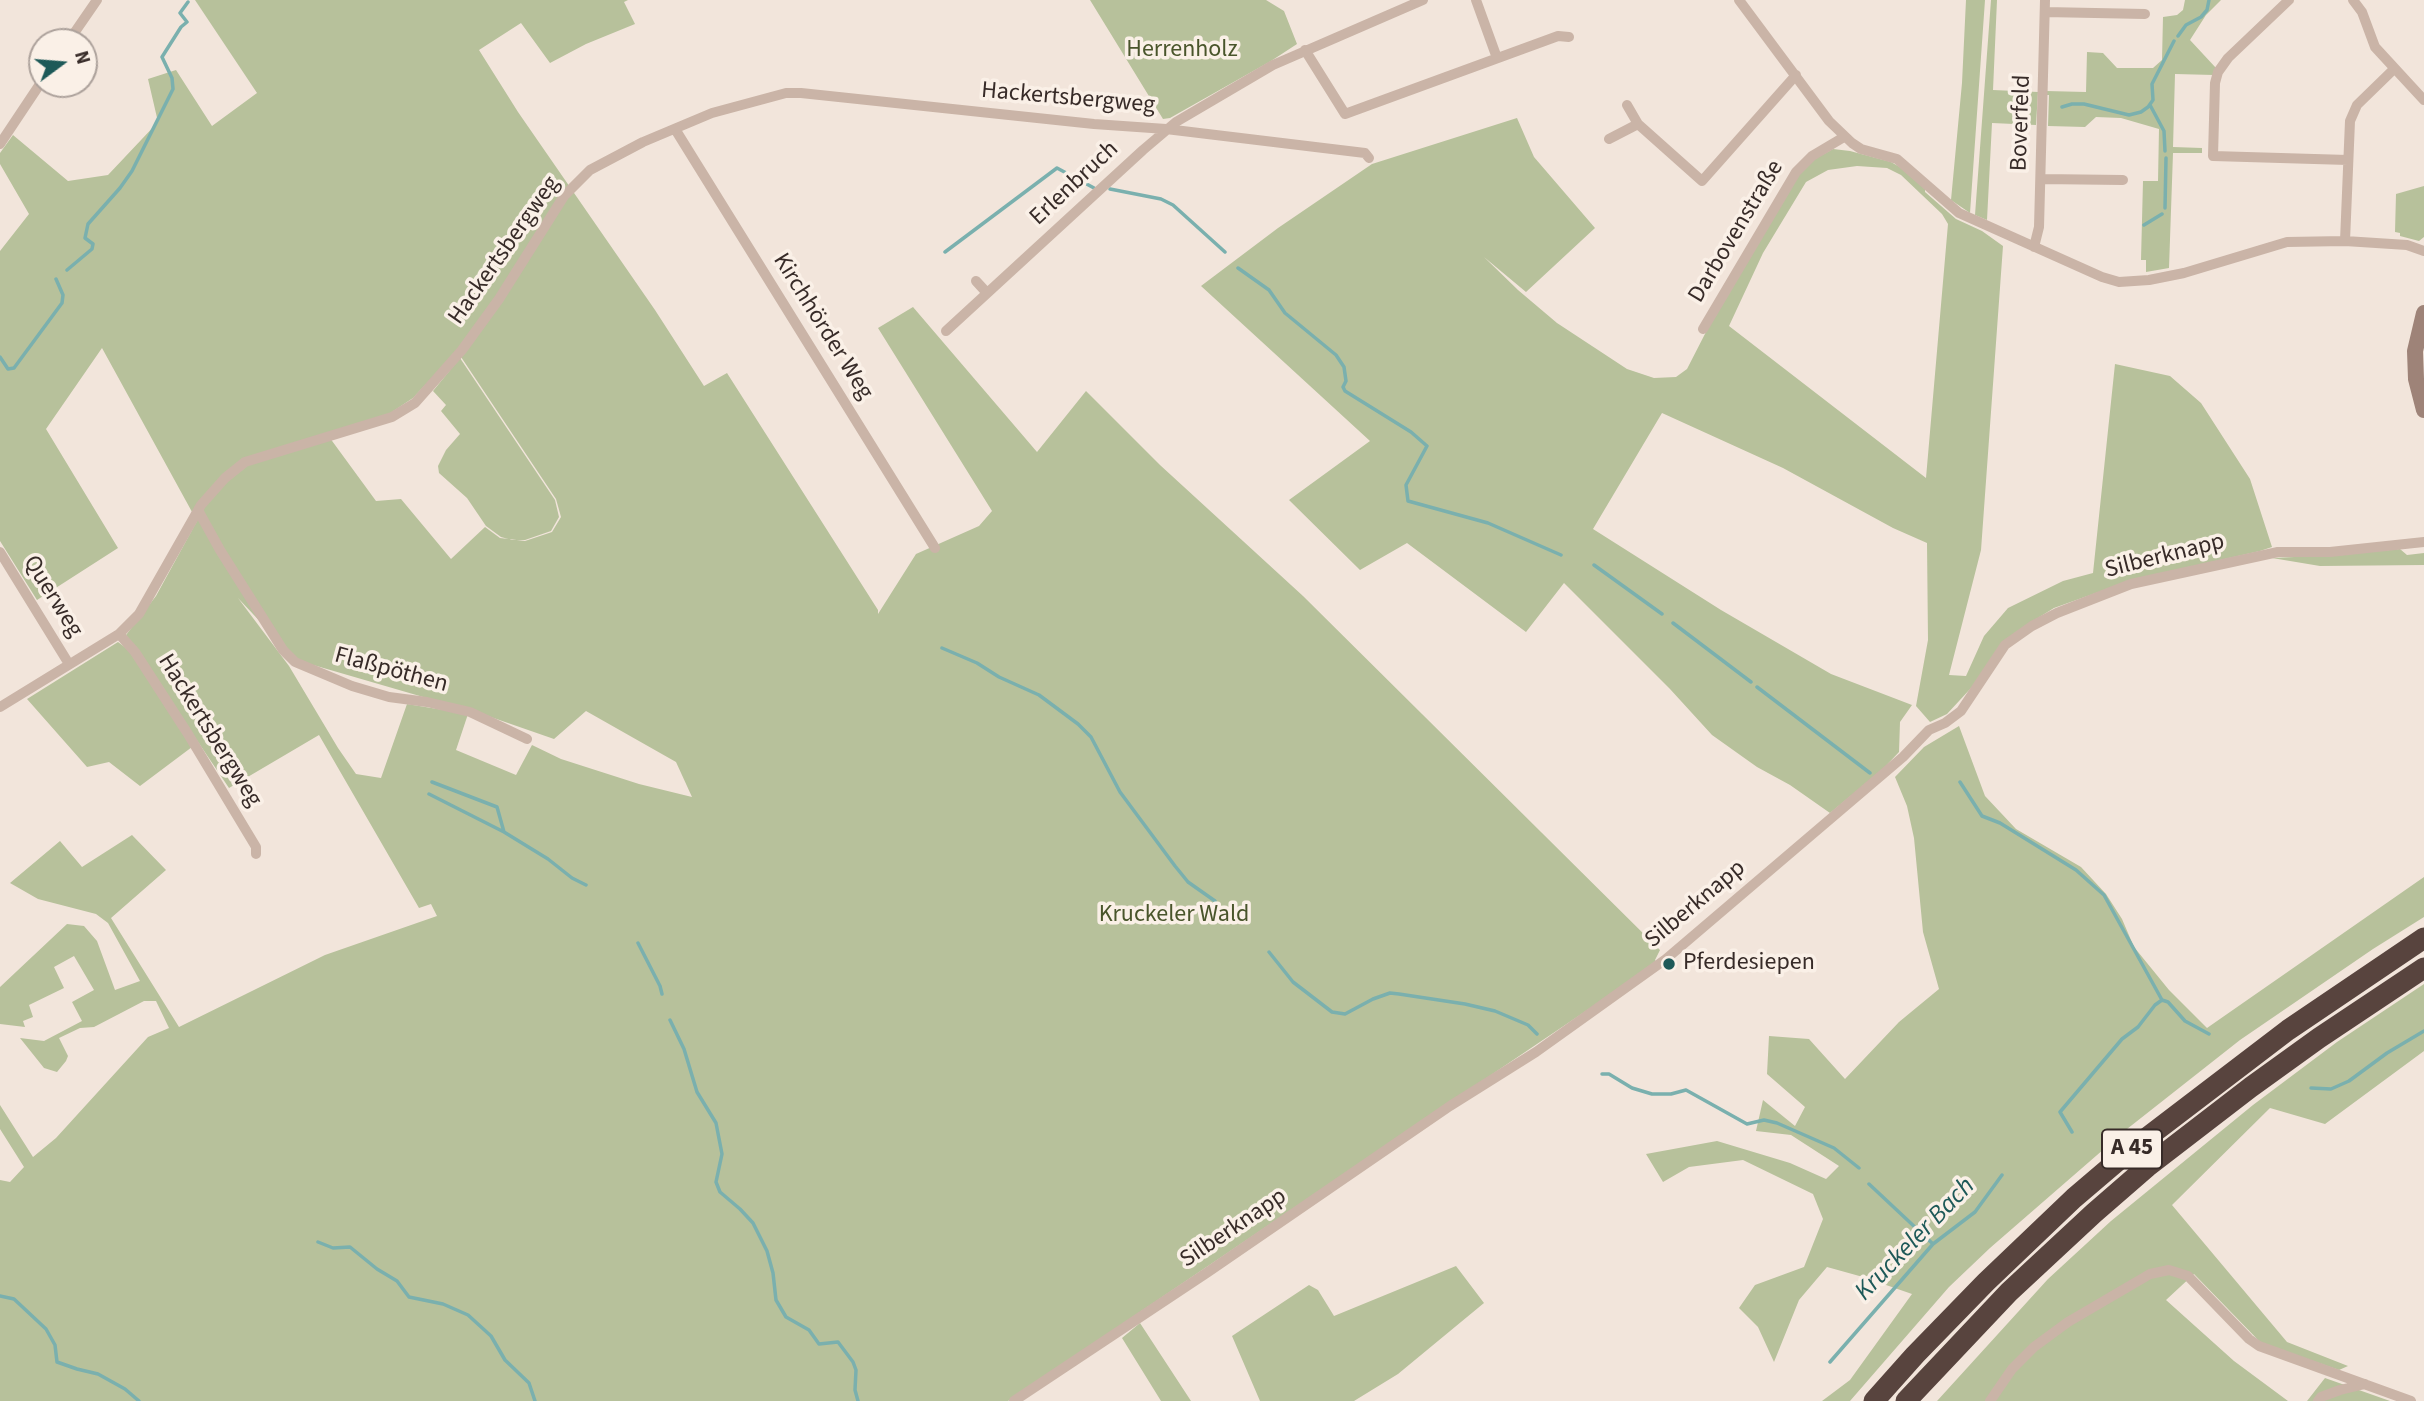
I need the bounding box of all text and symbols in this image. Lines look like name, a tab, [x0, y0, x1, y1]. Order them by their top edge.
north arrow	[28, 28, 98, 98]
park label: Herrenholz	[1126, 37, 1238, 65]
text: N	[67, 48, 96, 67]
street label: Boverfeld	[2006, 74, 2038, 172]
street label: Hackertsbergweg	[980, 77, 1156, 121]
street label: Erlenbruch	[1025, 136, 1125, 232]
street label: Darbovenstraße	[1683, 156, 1791, 308]
street label: Hackertsbergweg	[443, 171, 567, 331]
street label: Kirchhörder Weg	[766, 249, 878, 405]
street label: Silberknapp	[2102, 528, 2228, 586]
street label: Querweg	[16, 551, 88, 643]
street label: Flaßpöthen	[331, 642, 451, 700]
street label: Hackertsbergweg	[151, 649, 267, 813]
street label: Silberknapp	[1640, 855, 1752, 955]
park label: Kruckeler Wald	[1099, 902, 1249, 930]
place label: Pferdesiepen	[1683, 950, 1815, 978]
marker: Pferdesiepen	[1661, 956, 1677, 972]
road number: A 45	[2102, 1130, 2162, 1168]
water label: Kruckeler Bach	[1849, 1172, 1983, 1308]
street label: Silberknapp	[1175, 1183, 1293, 1275]

